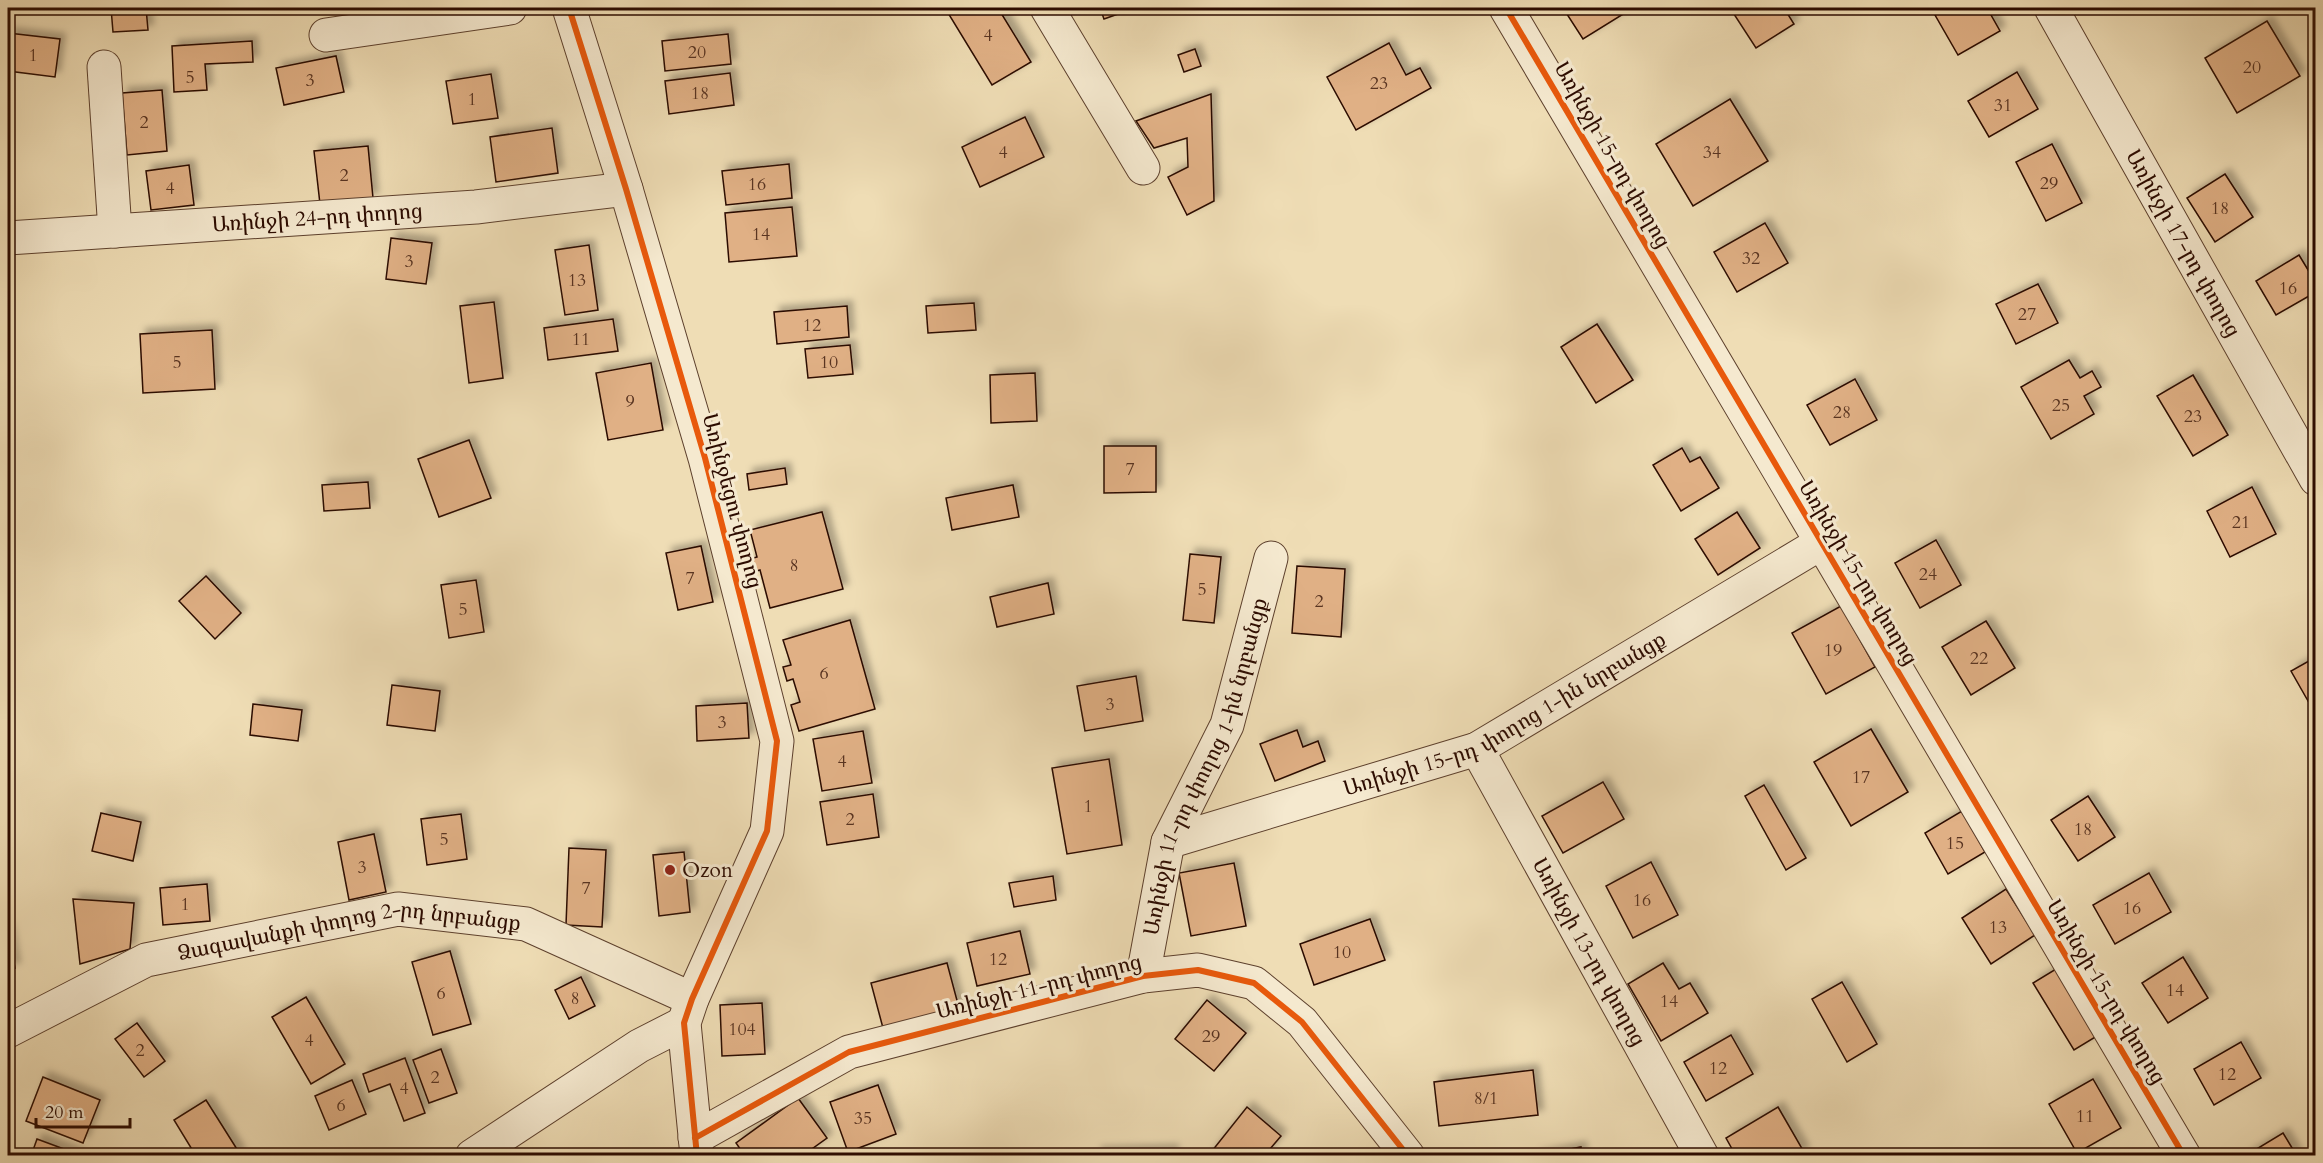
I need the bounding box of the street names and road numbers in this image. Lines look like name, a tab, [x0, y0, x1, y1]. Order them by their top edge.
street label: Առինջի 15-րդ փողոց	[1547, 56, 1677, 254]
street label: Առինջի 17-րդ փողոց	[2119, 144, 2248, 342]
street label: Առինջի 24-րդ փողոց	[211, 196, 424, 239]
street label: Առինջեցու փողոց	[695, 410, 769, 592]
street label: Առինջի 15-րդ փողոց	[1791, 475, 1925, 671]
street label: Առինջի 11-րդ փողոց 1-ին նրբանցք	[1136, 595, 1274, 938]
street label: Առինջի 15-րդ փողոց 1-ին նրբանցք	[1340, 625, 1671, 803]
street label: Առինջի 13-րդ փողոց	[1526, 853, 1653, 1051]
street label: Ձագավանքի փողոց 2-րդ նրբանցք	[175, 894, 522, 968]
street label: Առինջի 15-րդ փողոց	[2039, 894, 2173, 1090]
street label: Առինջի 11-րդ փողոց	[933, 947, 1145, 1027]

